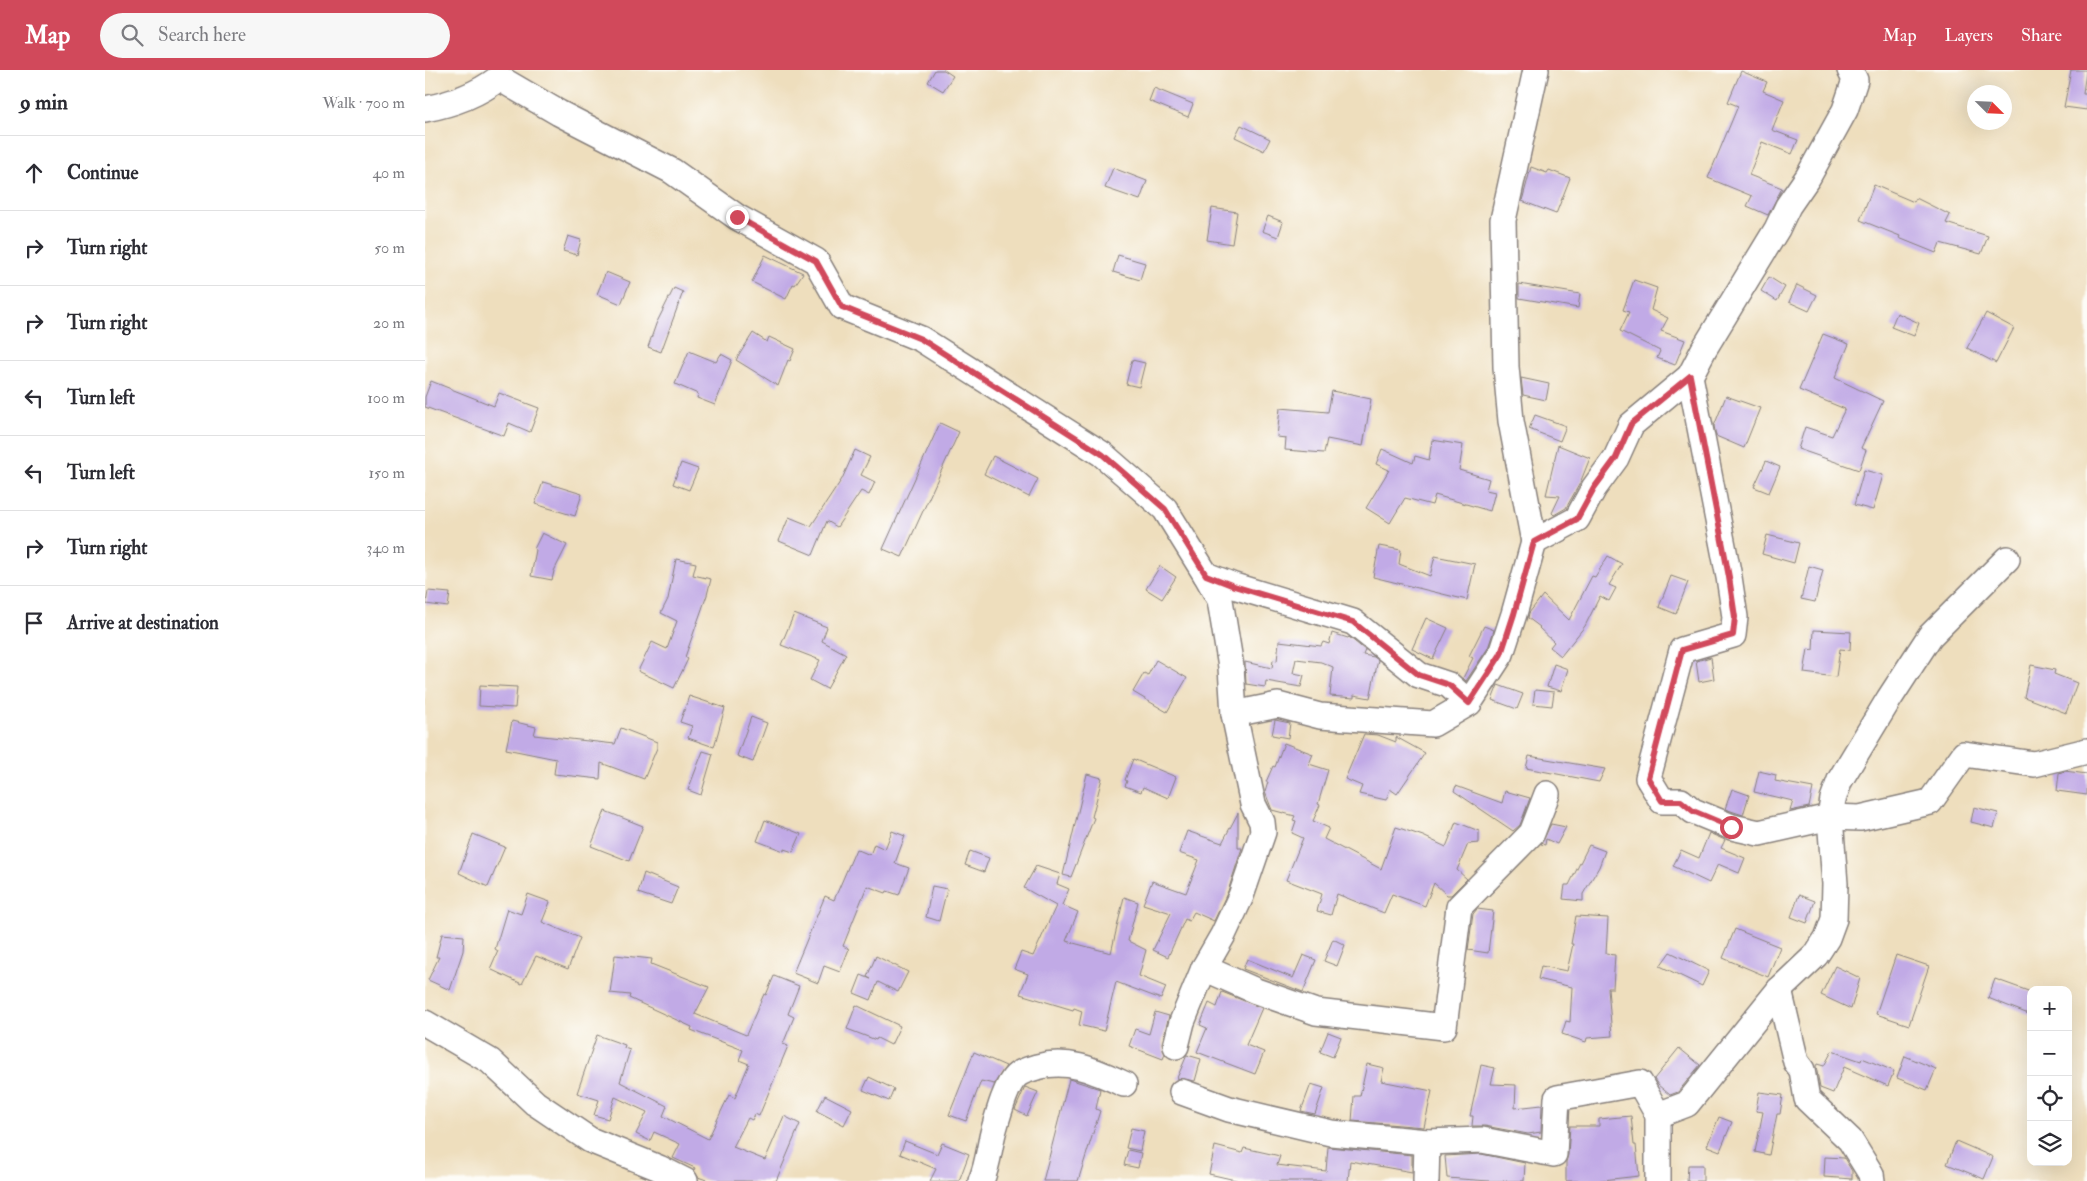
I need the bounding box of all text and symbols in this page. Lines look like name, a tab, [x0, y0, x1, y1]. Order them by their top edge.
search box	[100, 13, 450, 58]
text: Map	[25, 20, 70, 51]
icon: search	[118, 21, 146, 49]
text: Search here	[158, 23, 246, 47]
text: Map	[1883, 24, 1917, 47]
text: Layers	[1945, 24, 1993, 47]
text: Share	[2021, 24, 2062, 47]
north arrow	[1967, 85, 2012, 130]
text: 9 min	[20, 89, 68, 116]
text: Walk · 700 m	[322, 93, 405, 113]
icon: ahead	[20, 159, 48, 187]
text: Continue	[67, 161, 138, 185]
text: 40 m	[372, 163, 405, 183]
route end	[726, 206, 749, 229]
icon: right	[20, 234, 48, 262]
text: Turn right	[67, 236, 147, 260]
text: 50 m	[374, 238, 405, 258]
icon: right	[20, 309, 48, 337]
text: Turn right	[67, 311, 147, 335]
text: 20 m	[373, 313, 405, 333]
icon: left	[20, 384, 48, 412]
text: Turn left	[67, 386, 135, 410]
text: 100 m	[367, 388, 405, 408]
icon: left	[20, 459, 48, 487]
text: Turn left	[67, 461, 135, 485]
text: 150 m	[368, 463, 405, 483]
icon: right	[20, 534, 48, 562]
text: Turn right	[67, 536, 147, 560]
text: 340 m	[366, 538, 405, 558]
icon: arrive	[20, 609, 48, 637]
text: Arrive at destination	[67, 611, 219, 635]
route start	[1720, 816, 1743, 839]
map controls	[2027, 986, 2072, 1166]
button: +	[2027, 986, 2072, 1031]
button: −	[2027, 1031, 2072, 1076]
button: locate	[2027, 1076, 2072, 1121]
button: layers	[2027, 1121, 2072, 1166]

